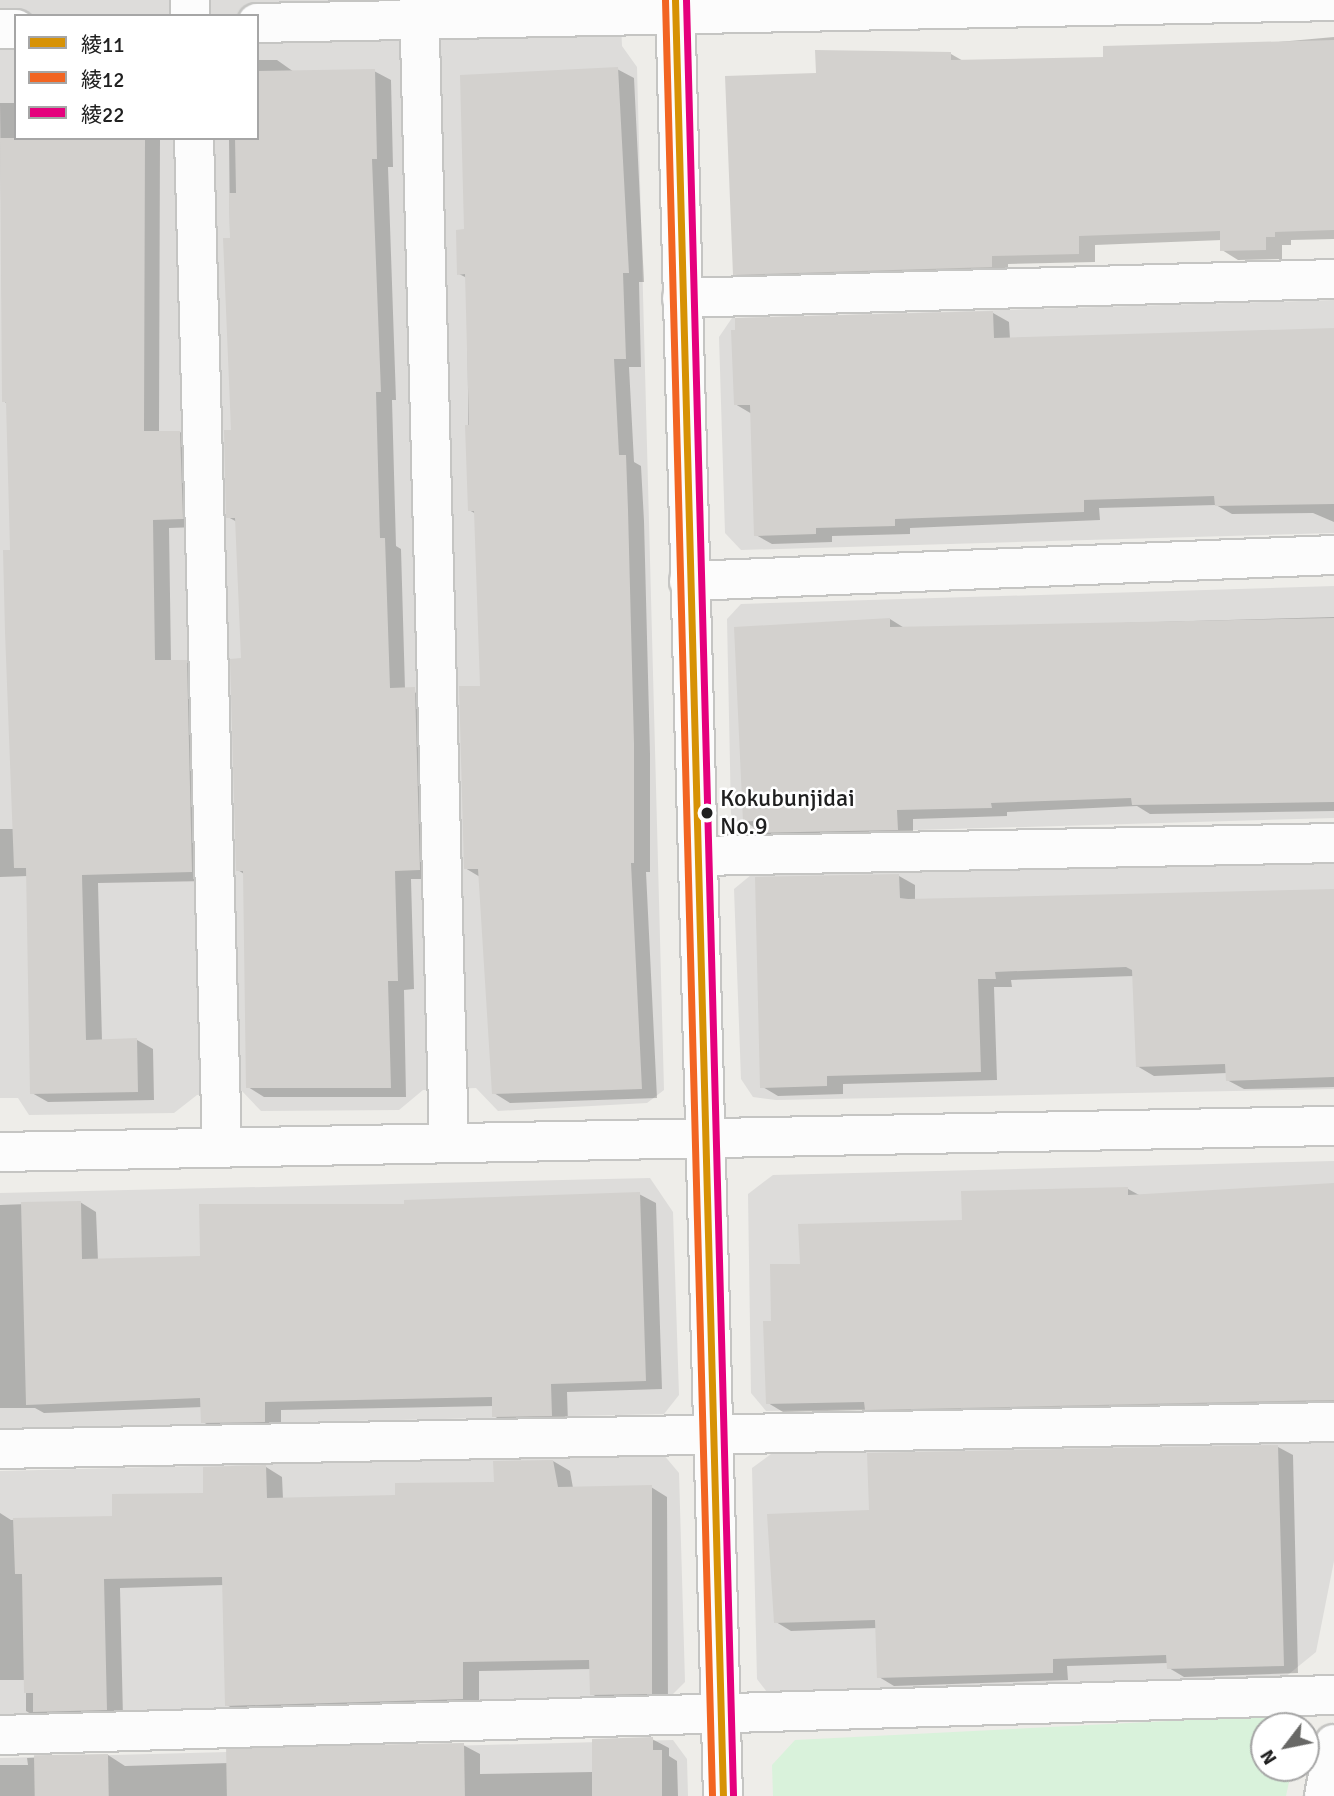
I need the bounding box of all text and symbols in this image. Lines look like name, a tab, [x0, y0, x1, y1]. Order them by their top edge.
legend	[14, 14, 259, 140]
text: 綾11	[81, 32, 125, 58]
text: 綾12	[81, 67, 125, 93]
text: 綾22	[81, 102, 125, 128]
place label: Kokubunjidai No.9	[720, 785, 855, 841]
marker: Kokubunjidai No.9	[700, 806, 714, 820]
north arrow	[1250, 1712, 1320, 1782]
text: N	[1255, 1745, 1283, 1769]

